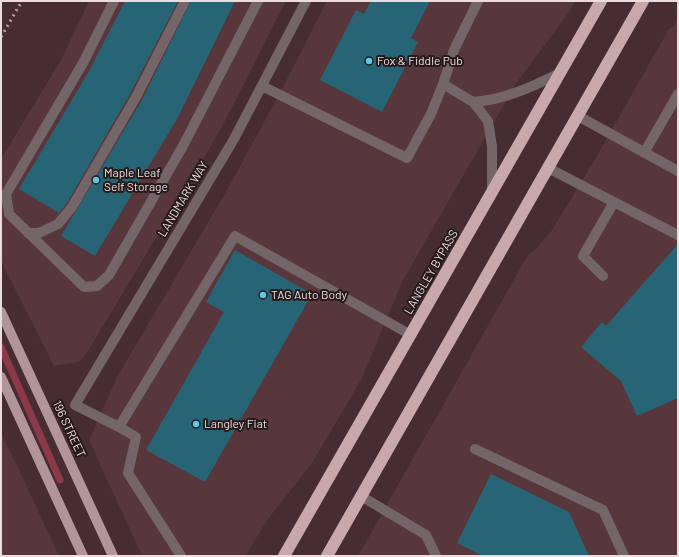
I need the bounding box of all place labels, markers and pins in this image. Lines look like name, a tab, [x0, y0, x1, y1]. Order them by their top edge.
place label: Fox & Fiddle Pub	[377, 54, 463, 68]
marker: Fox & Fiddle Pub	[364, 56, 374, 66]
place label: Maple Leaf Self Storage	[104, 166, 168, 194]
marker: Maple Leaf Self Storage	[91, 175, 101, 185]
place label: TAG Auto Body	[271, 288, 347, 302]
marker: TAG Auto Body	[258, 290, 268, 300]
place label: Langley Fiat	[204, 417, 267, 431]
marker: Langley Fiat	[191, 419, 201, 429]

